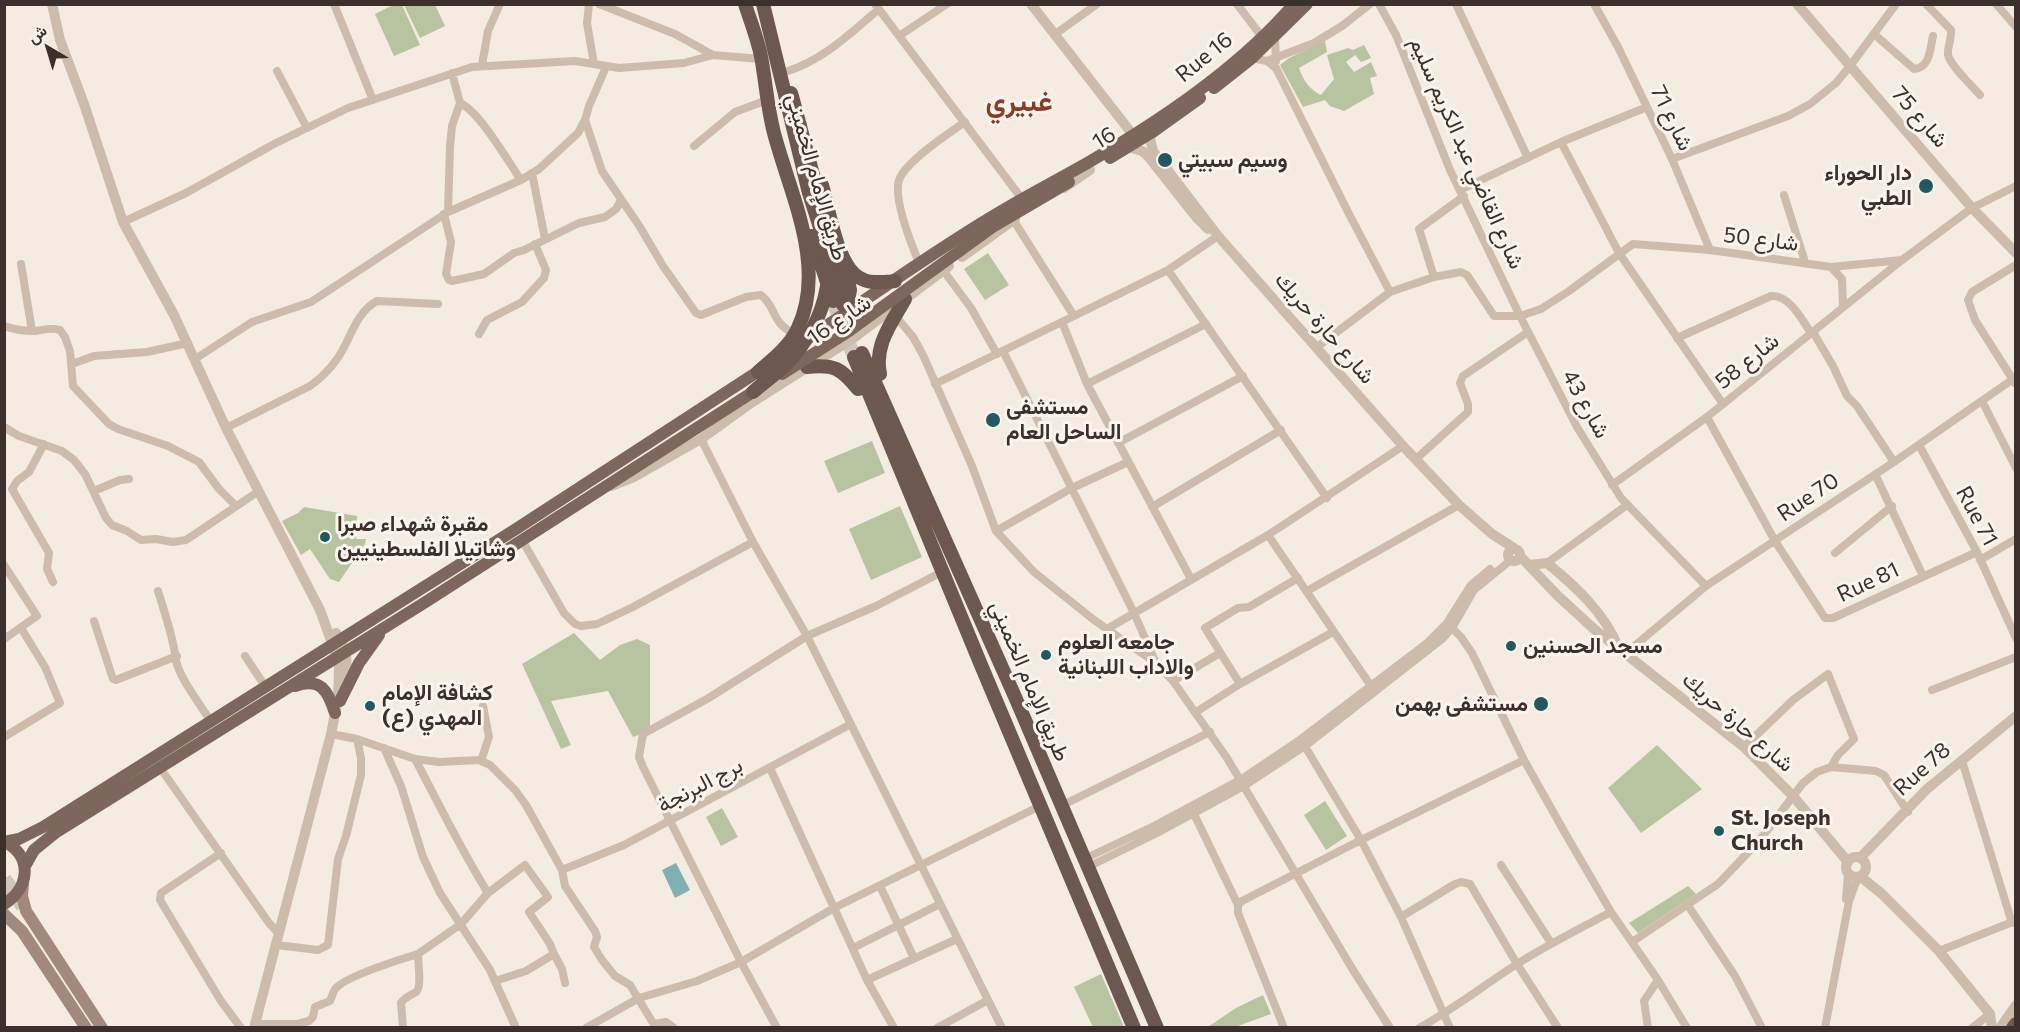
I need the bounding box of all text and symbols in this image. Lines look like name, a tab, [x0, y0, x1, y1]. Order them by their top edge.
north arrow	[18, 18, 78, 78]
text: ش	[23, 20, 50, 47]
street label: Rue 16	[1170, 26, 1238, 88]
street label: شارع القاضي عبد الكريم سليم	[1404, 33, 1530, 273]
street label: شارع 71	[1645, 81, 1699, 155]
street label: شارع 75	[1886, 81, 1954, 153]
district label: غبيري	[985, 85, 1053, 119]
street label: طريق الإمام الخميني	[781, 91, 853, 263]
street label: 16	[1087, 121, 1121, 155]
place label: وسيم سبيتي	[1178, 147, 1288, 173]
marker: وسيم سبيتي	[1156, 151, 1174, 169]
place label: دار الحوراء الطبي	[1824, 160, 1912, 212]
marker: دار الحوراء الطبي	[1917, 177, 1935, 195]
street label: شارع 50	[1722, 221, 1800, 257]
street label: شارع حارة حريك	[1269, 267, 1381, 389]
street label: شارع 16	[802, 289, 876, 351]
street label: شارع 58	[1710, 327, 1784, 395]
street label: شارع 43	[1556, 365, 1616, 443]
place label: مستشفى الساحل العام	[1006, 394, 1122, 446]
marker: مستشفى الساحل العام	[984, 411, 1002, 429]
street label: Rue 70	[1772, 467, 1844, 527]
street label: Rue 71	[1950, 482, 2004, 550]
place label: مقبرة شهداء صبرا وشاتيلا الفلسطينيين	[337, 511, 516, 562]
marker: مقبرة شهداء صبرا وشاتيلا الفلسطينيين	[318, 530, 332, 544]
street label: Rue 81	[1833, 556, 1903, 608]
street label: طريق الإمام الخميني	[984, 597, 1076, 765]
place label: جامعه العلوم والاداب اللبنانية	[1058, 629, 1194, 680]
place label: مسجد الحسنين	[1523, 633, 1663, 659]
marker: مسجد الحسنين	[1504, 639, 1518, 653]
marker: جامعه العلوم والاداب اللبنانية	[1039, 648, 1053, 662]
street label: شارع حارة حريك	[1677, 666, 1799, 778]
place label: كشافة الإمام المهدي (ع)	[382, 680, 493, 732]
place label: مستشفى بهمن	[1395, 691, 1528, 717]
marker: مستشفى بهمن	[1532, 695, 1550, 713]
marker: كشافة الإمام المهدي (ع)	[363, 699, 377, 713]
street label: Rue 78	[1888, 737, 1956, 801]
street label: برج البرنجة	[653, 752, 747, 818]
place label: St. Joseph Church	[1731, 805, 1831, 856]
marker: St. Joseph Church	[1712, 824, 1726, 838]

